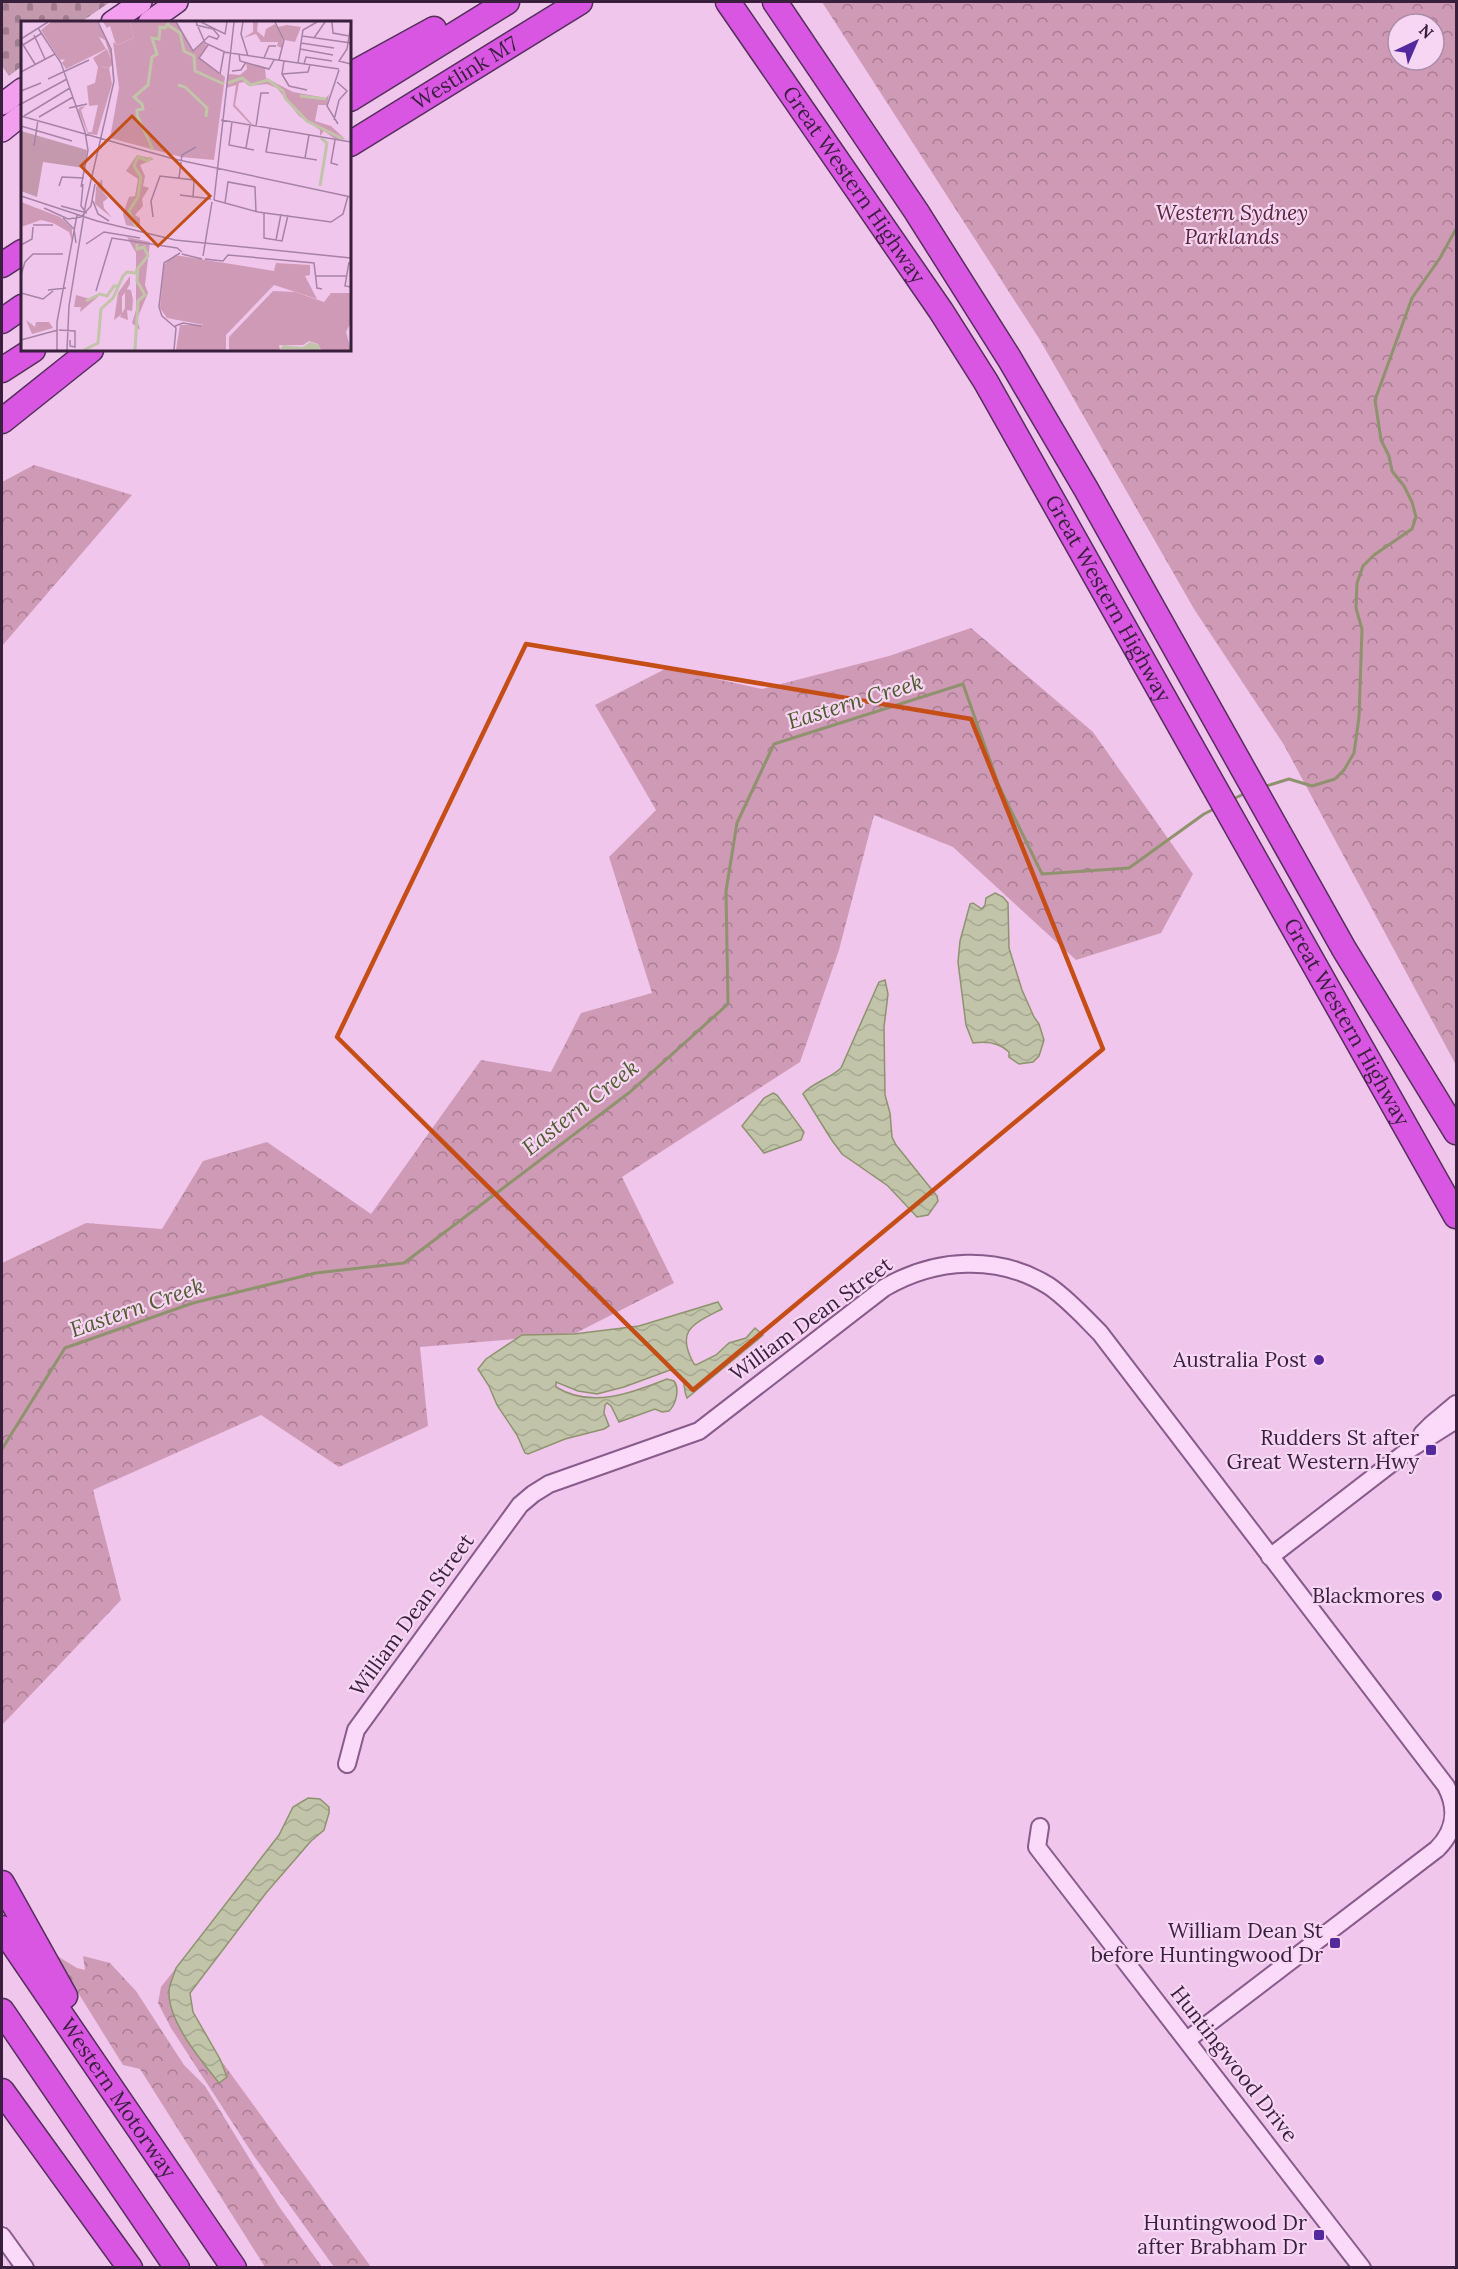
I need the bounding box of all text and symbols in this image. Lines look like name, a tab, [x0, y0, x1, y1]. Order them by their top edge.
north arrow	[1386, 12, 1446, 72]
text: N	[1415, 20, 1438, 43]
inset map	[21, 21, 351, 351]
street label: Westlink M7	[407, 30, 523, 116]
street label: Great Western Highway	[777, 81, 932, 288]
park label: Western Sydney Parklands	[1156, 199, 1308, 250]
street label: Great Western Highway	[1039, 490, 1178, 707]
water label: Eastern Creek	[784, 667, 926, 735]
street label: Great Western Highway	[1278, 913, 1416, 1130]
water label: Eastern Creek	[516, 1053, 644, 1161]
street label: William Dean Street	[724, 1250, 898, 1387]
water label: Eastern Creek	[66, 1271, 208, 1343]
place label: Australia Post	[1172, 1346, 1308, 1373]
marker: Australia Post	[1312, 1353, 1326, 1367]
place label: Rudders St after Great Western Hwy	[1226, 1424, 1419, 1475]
marker: Rudders St after Great Western Hwy	[1424, 1443, 1438, 1457]
street label: William Dean Street	[344, 1527, 480, 1701]
place label: Blackmores	[1312, 1582, 1425, 1609]
marker: Blackmores	[1430, 1589, 1444, 1603]
place label: William Dean St before Huntingwood Dr	[1091, 1917, 1324, 1968]
marker: William Dean St before Huntingwood Dr	[1328, 1936, 1342, 1950]
street label: Huntingwood Drive	[1165, 1980, 1304, 2147]
street label: Western Motorway	[55, 2013, 183, 2183]
place label: Huntingwood Dr after Brabham Dr	[1137, 2209, 1307, 2260]
marker: Huntingwood Dr after Brabham Dr	[1312, 2228, 1326, 2242]

